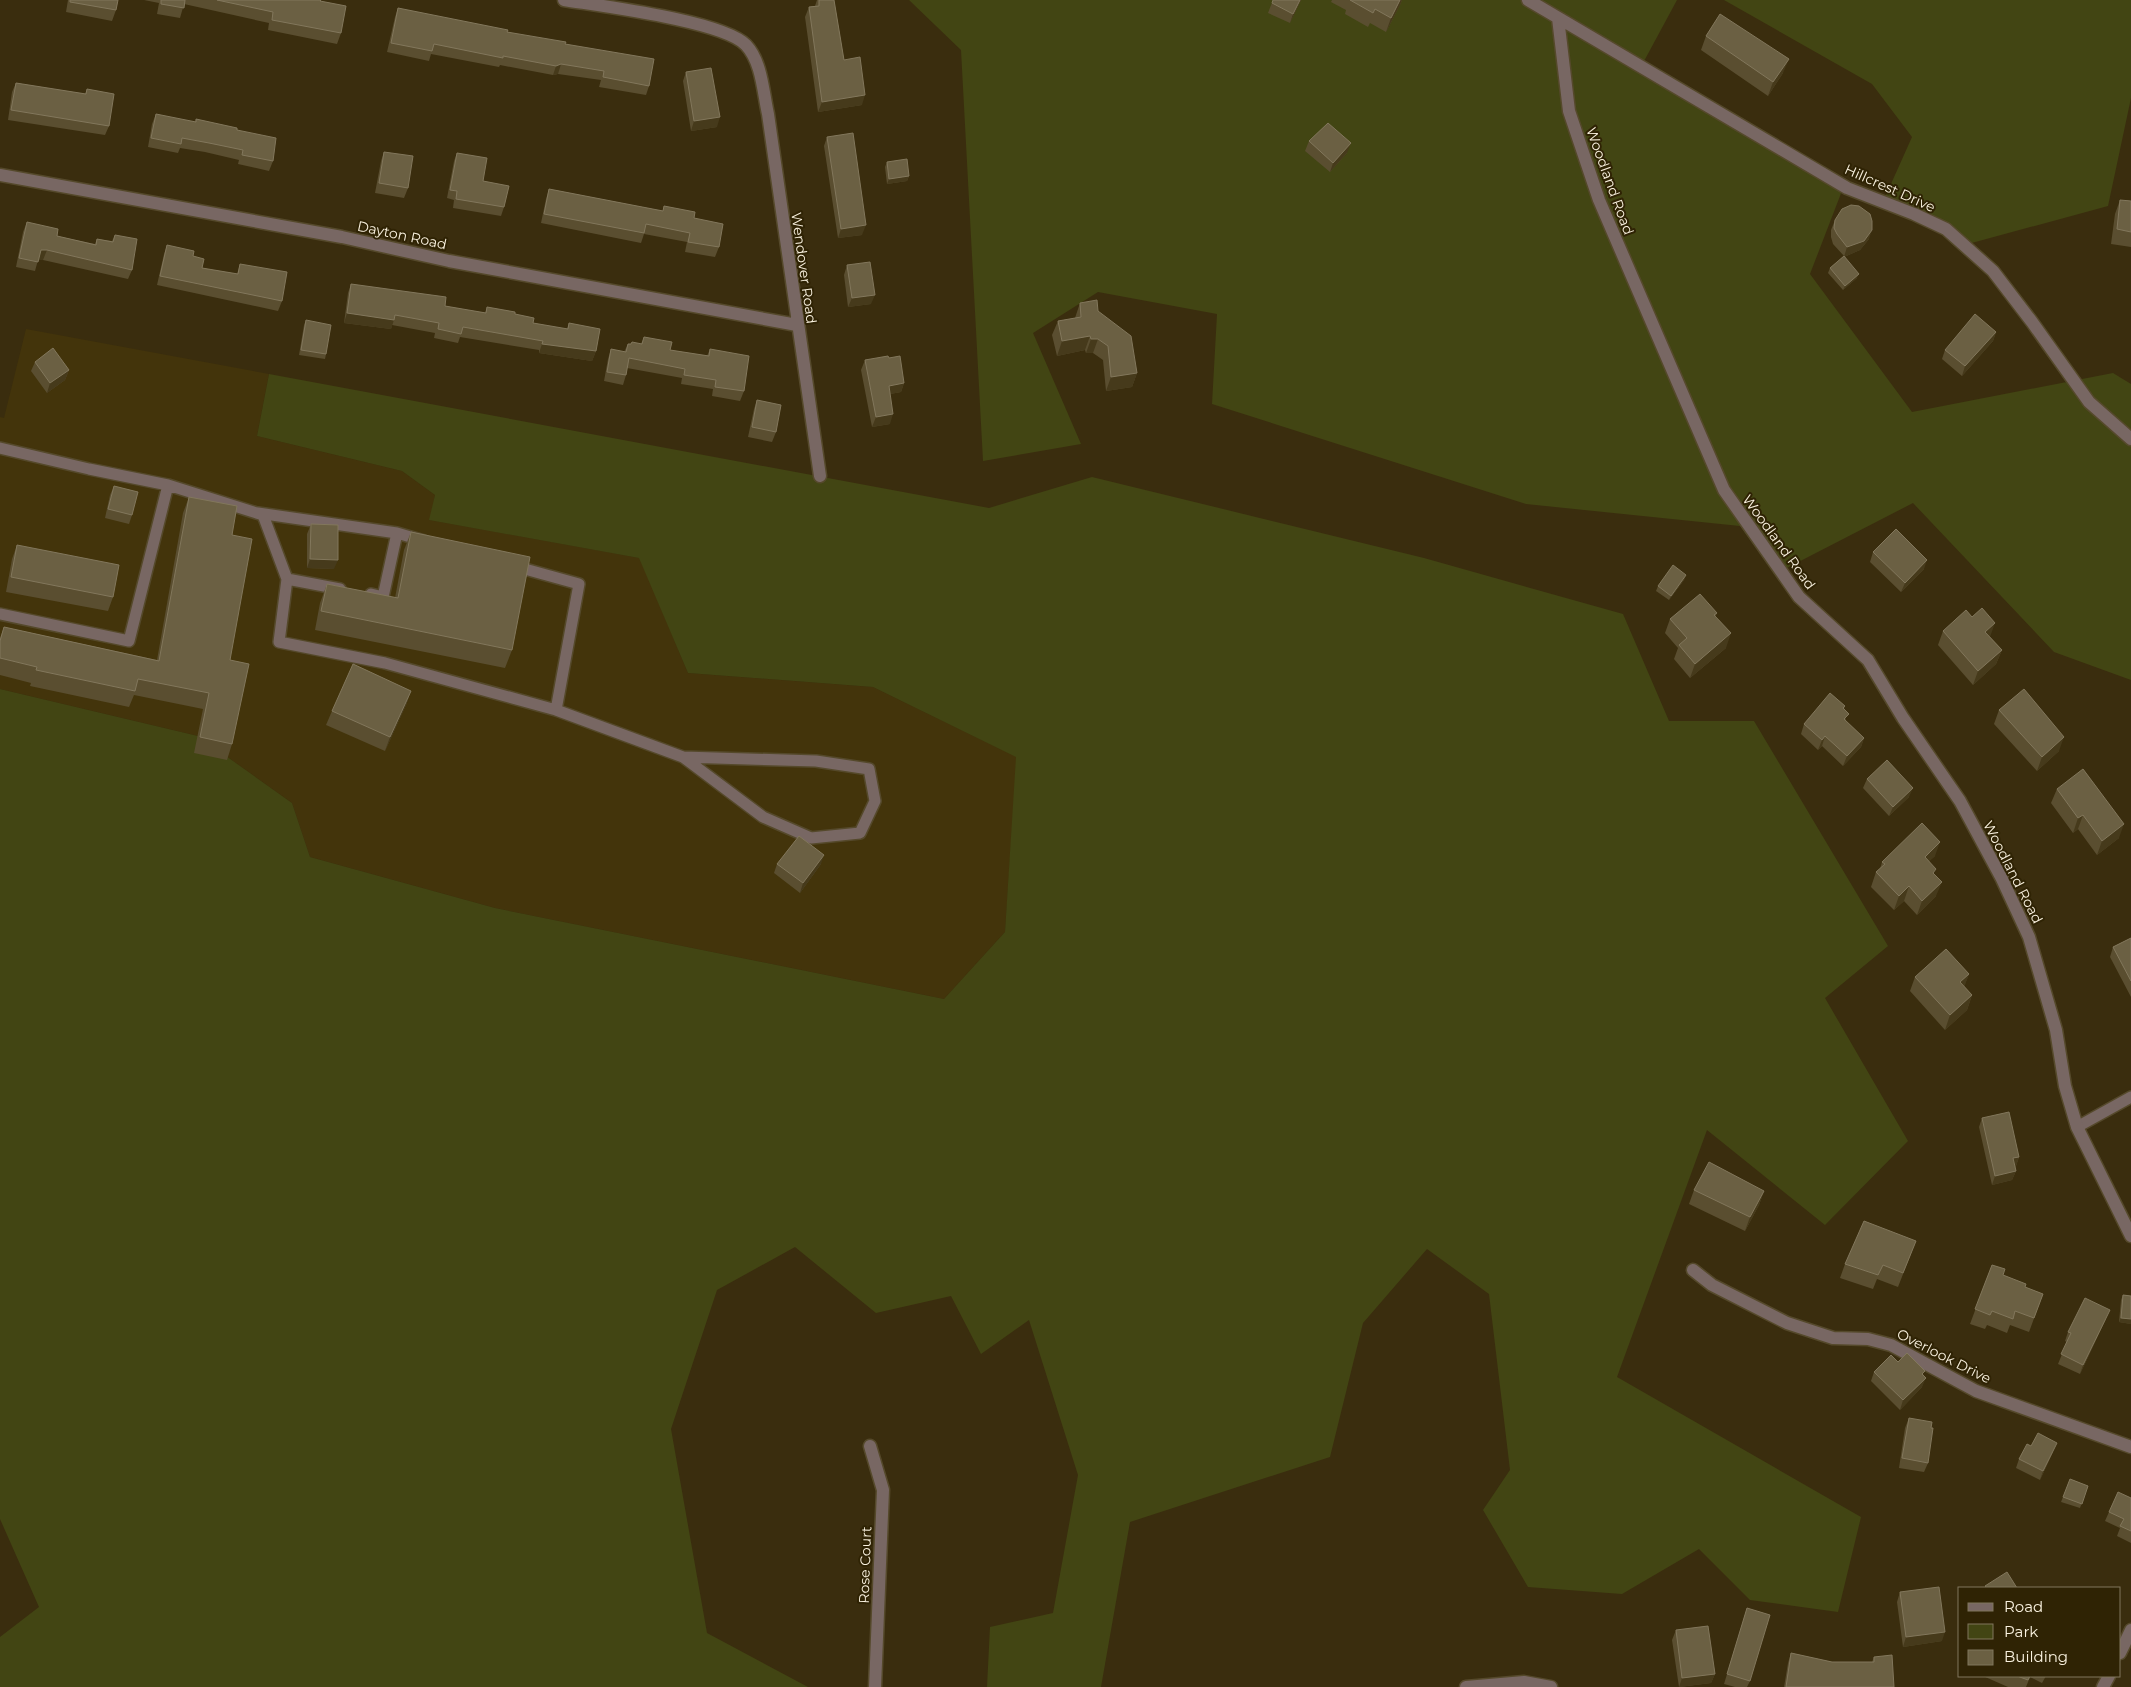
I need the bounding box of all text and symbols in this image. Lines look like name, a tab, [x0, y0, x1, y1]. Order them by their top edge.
street label: Woodland Road	[1582, 125, 1638, 237]
street label: Hillcrest Drive	[1842, 160, 1938, 216]
street label: Wendover Road	[787, 211, 821, 325]
street label: Dayton Road	[356, 217, 448, 253]
street label: Woodland Road	[1738, 491, 1820, 593]
street label: Woodland Road	[1979, 818, 2047, 926]
street label: Overlook Drive	[1894, 1325, 1994, 1387]
street label: Rose Court	[855, 1526, 875, 1604]
legend	[1958, 1587, 2121, 1677]
text: Road	[2004, 1597, 2043, 1616]
text: Park	[2004, 1622, 2038, 1641]
text: Building	[2004, 1647, 2068, 1666]

